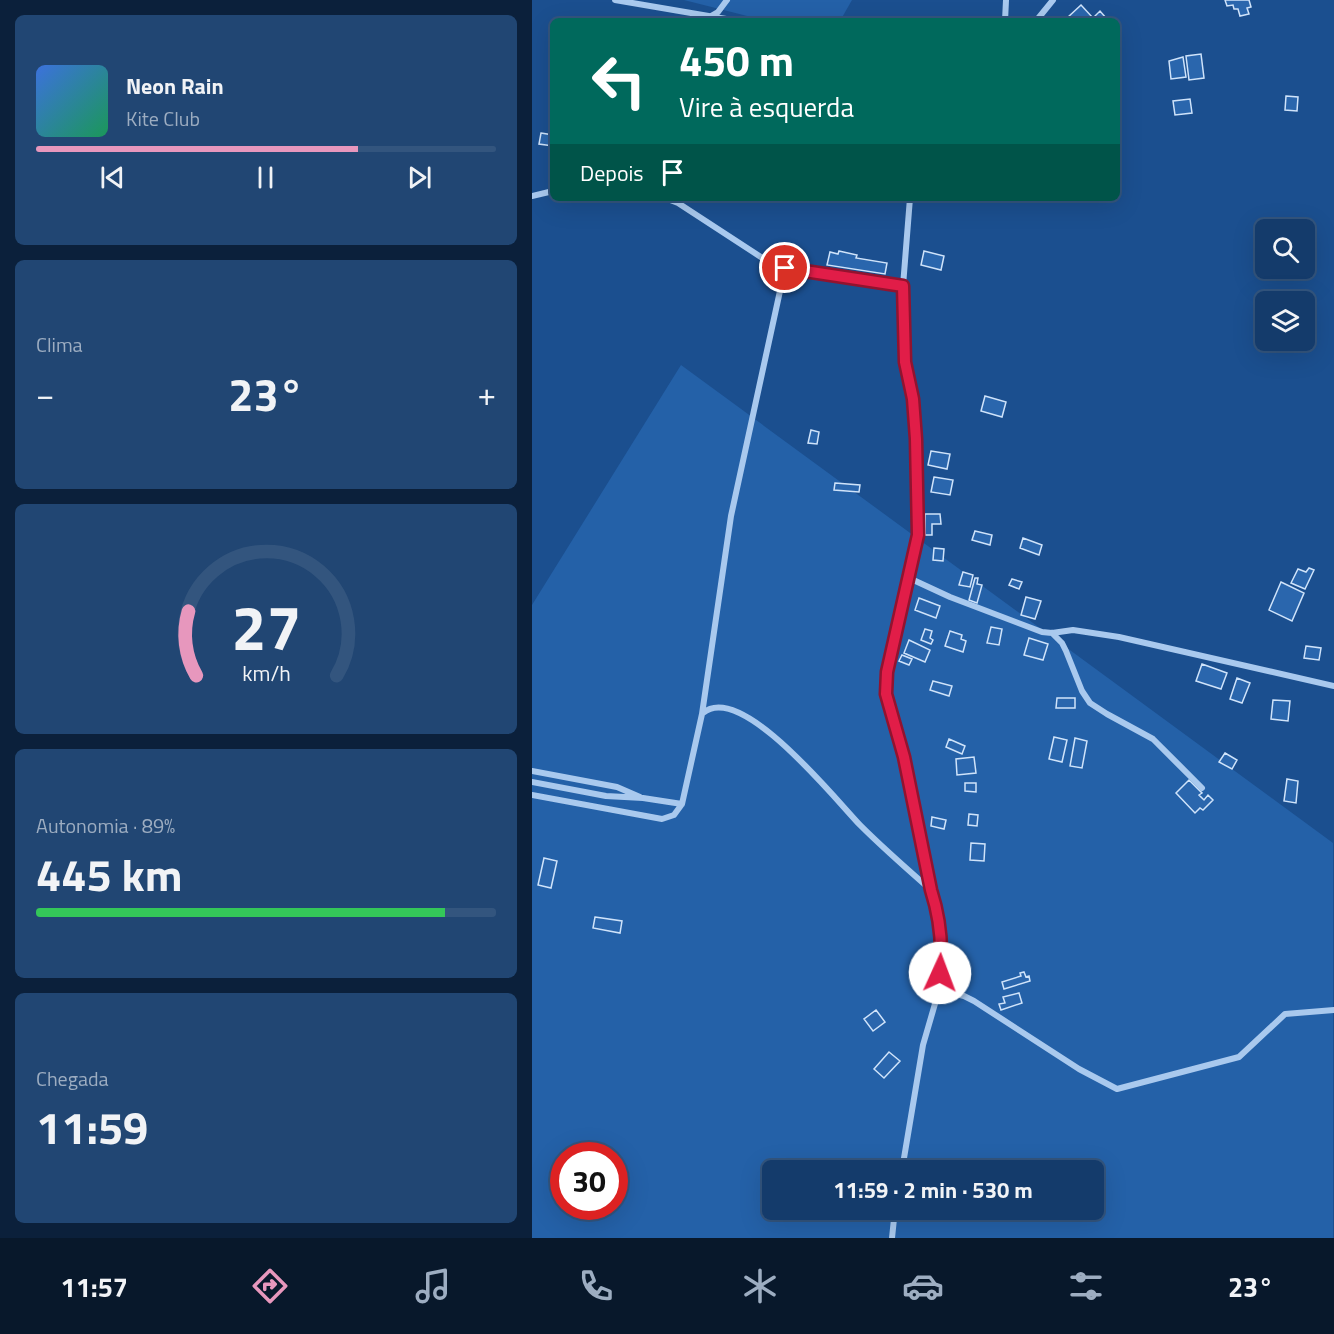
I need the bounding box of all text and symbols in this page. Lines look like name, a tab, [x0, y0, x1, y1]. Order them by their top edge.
text: 450 m	[679, 28, 794, 92]
icon: left	[580, 42, 658, 120]
text: Neon Rain	[126, 69, 224, 103]
text: Vire à esquerda	[679, 86, 854, 127]
text: Kite Club	[126, 103, 200, 134]
text: Depois	[580, 156, 644, 190]
icon: arrive	[656, 156, 689, 189]
icon: previous	[96, 161, 129, 194]
icon: pause	[249, 161, 282, 194]
icon: next	[403, 161, 436, 194]
map controls	[1255, 219, 1315, 351]
button: search	[1255, 219, 1315, 279]
pin	[759, 242, 810, 293]
icon: arrive	[768, 251, 801, 284]
button: layers	[1255, 291, 1315, 351]
text: Clima	[36, 329, 83, 360]
text: 23°	[228, 360, 304, 428]
text: −	[36, 369, 54, 419]
text: +	[478, 369, 496, 419]
text: 27	[231, 579, 301, 674]
text: km/h	[242, 657, 290, 689]
text: Autonomia · 89%	[36, 810, 175, 841]
text: 445 km	[36, 840, 182, 908]
position arrow	[908, 941, 972, 1005]
text: Chegada	[36, 1063, 109, 1094]
text: 11:59	[36, 1093, 148, 1161]
speed limit sign: 30	[550, 1142, 628, 1220]
text: 11:59 · 2 min · 530 m	[833, 1173, 1033, 1207]
icon: directions	[249, 1265, 291, 1307]
icon: music	[412, 1265, 454, 1307]
icon: phone	[575, 1265, 617, 1307]
icon: climate	[739, 1265, 781, 1307]
icon: car	[902, 1265, 944, 1307]
icon: filters	[1065, 1265, 1107, 1307]
text: 11:57	[61, 1266, 128, 1307]
text: 23°	[1228, 1266, 1273, 1307]

